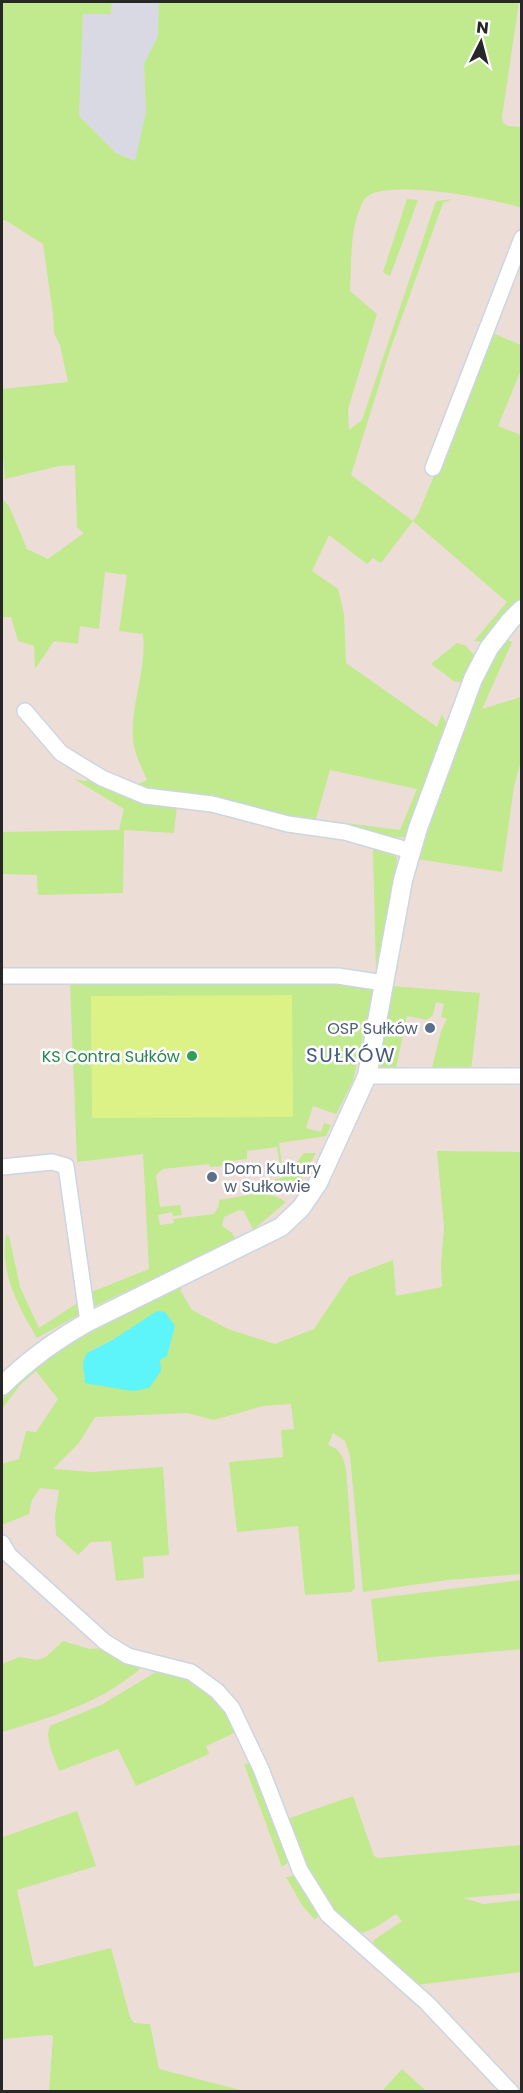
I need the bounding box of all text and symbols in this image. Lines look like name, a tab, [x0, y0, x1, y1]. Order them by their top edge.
north arrow	[451, 12, 511, 72]
text: N	[475, 16, 490, 40]
place label: OSP Sułków	[327, 1017, 418, 1040]
marker: OSP Sułków	[423, 1021, 437, 1035]
district label: SUŁKÓW	[306, 1041, 396, 1069]
place label: KS Contra Sułków	[42, 1045, 180, 1068]
marker: KS Contra Sułków	[185, 1049, 199, 1063]
place label: Dom Kultury w Sułkowie	[224, 1157, 321, 1198]
marker: Dom Kultury w Sułkowie	[205, 1170, 219, 1184]

